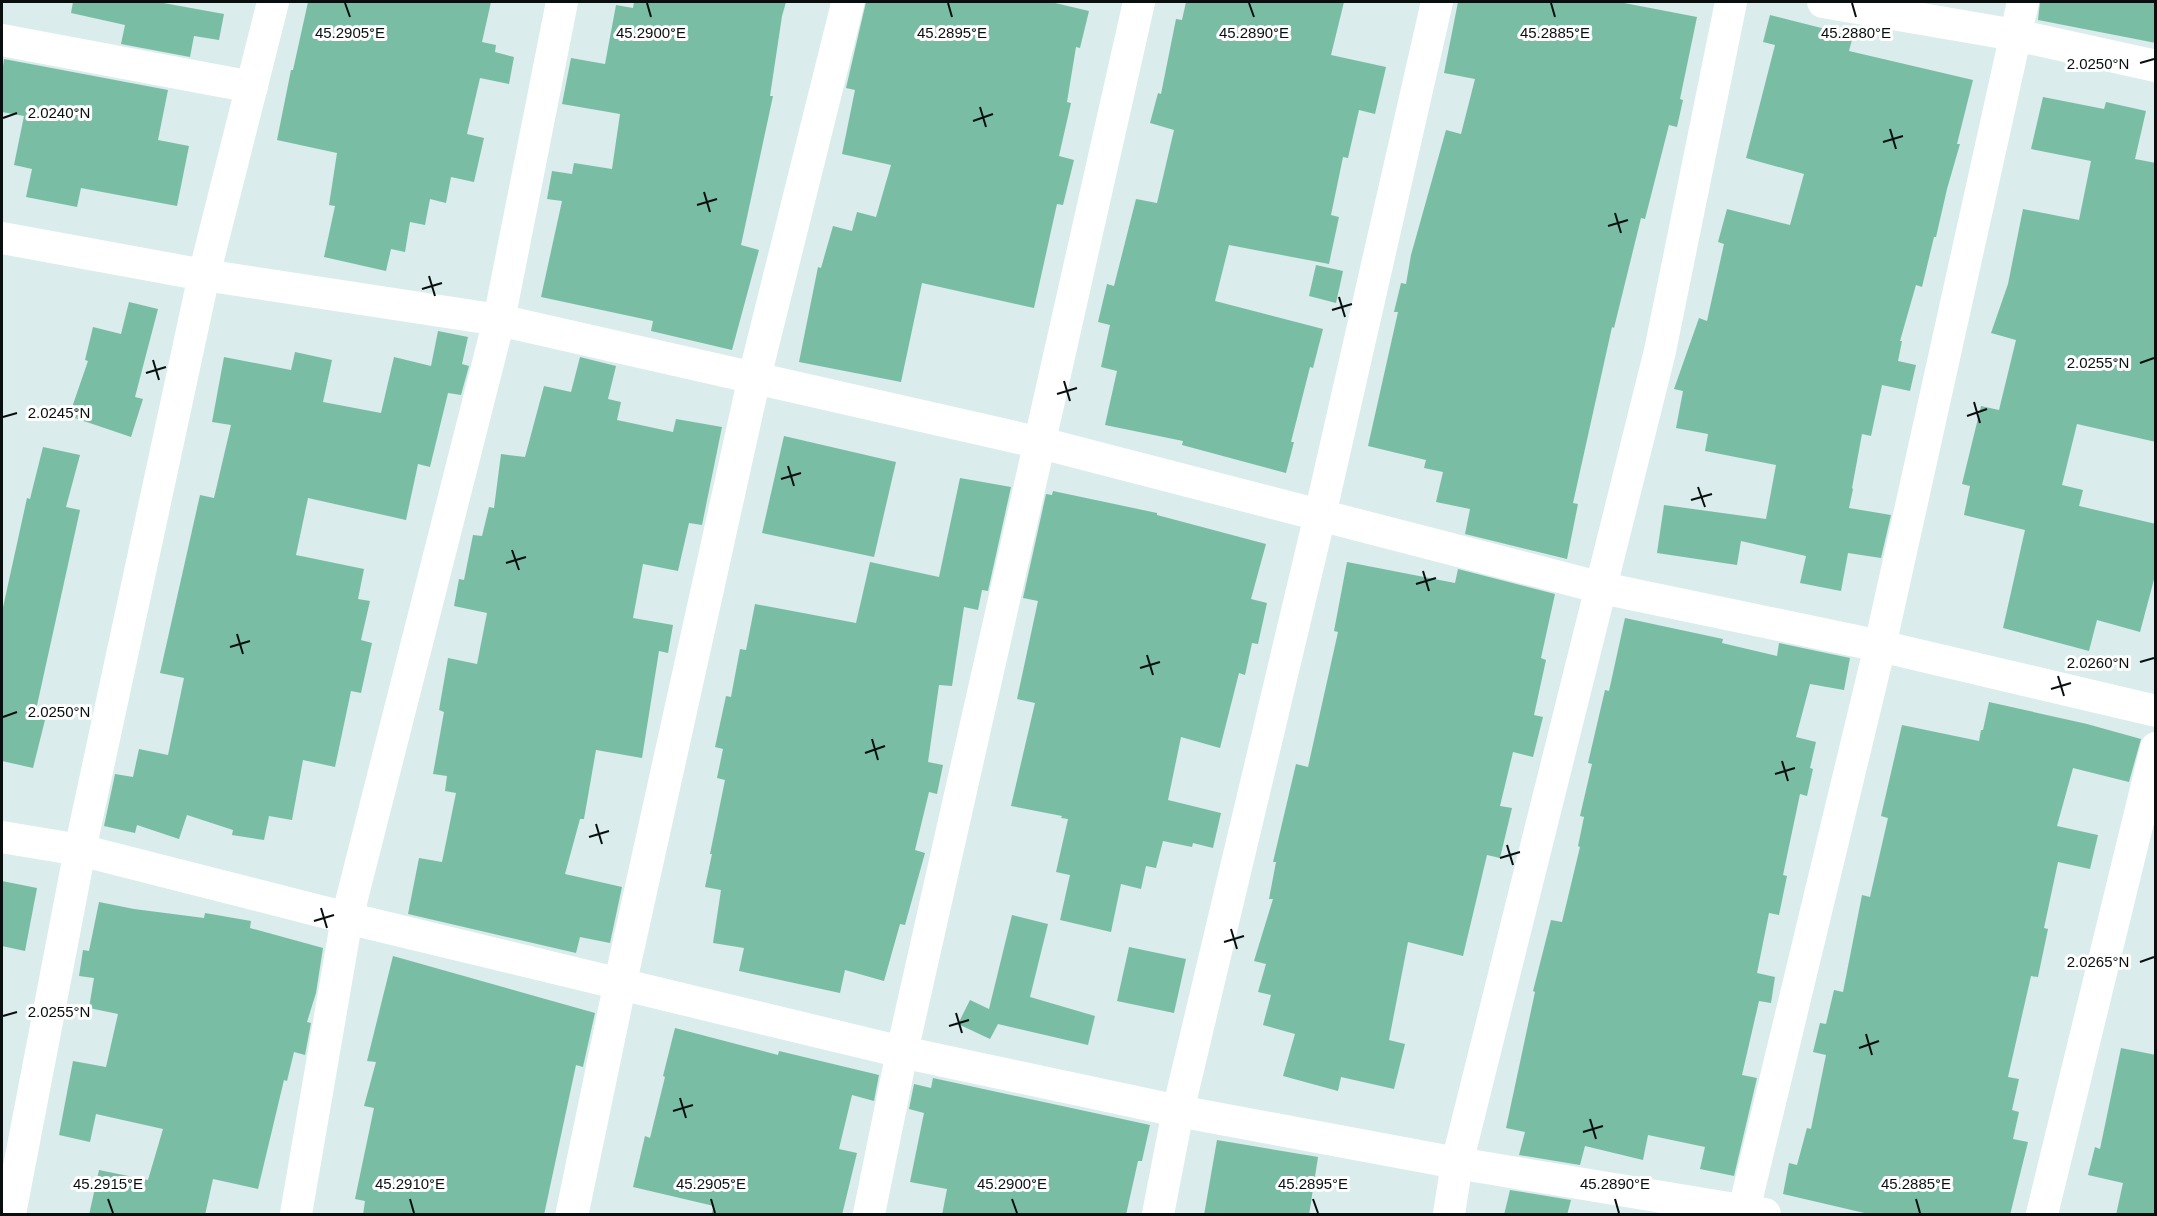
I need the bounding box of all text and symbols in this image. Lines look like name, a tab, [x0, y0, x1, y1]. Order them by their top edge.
text: 45.2905°E	[315, 24, 385, 41]
text: 45.2900°E	[616, 24, 686, 41]
text: 45.2895°E	[917, 24, 987, 41]
text: 45.2890°E	[1219, 24, 1289, 41]
text: 45.2885°E	[1520, 24, 1590, 41]
text: 45.2880°E	[1821, 24, 1891, 41]
text: 2.0250°N	[2067, 55, 2129, 72]
text: 2.0240°N	[28, 104, 90, 121]
text: 2.0255°N	[2067, 354, 2129, 371]
text: 2.0245°N	[28, 404, 90, 421]
text: 2.0260°N	[2067, 654, 2129, 671]
text: 2.0250°N	[28, 703, 90, 720]
text: 2.0265°N	[2067, 953, 2129, 970]
text: 2.0255°N	[28, 1003, 90, 1020]
text: 45.2915°E	[73, 1175, 143, 1192]
text: 45.2910°E	[375, 1175, 445, 1192]
text: 45.2905°E	[676, 1175, 746, 1192]
text: 45.2900°E	[977, 1175, 1047, 1192]
text: 45.2895°E	[1278, 1175, 1348, 1192]
text: 45.2890°E	[1580, 1175, 1650, 1192]
text: 45.2885°E	[1881, 1175, 1951, 1192]

